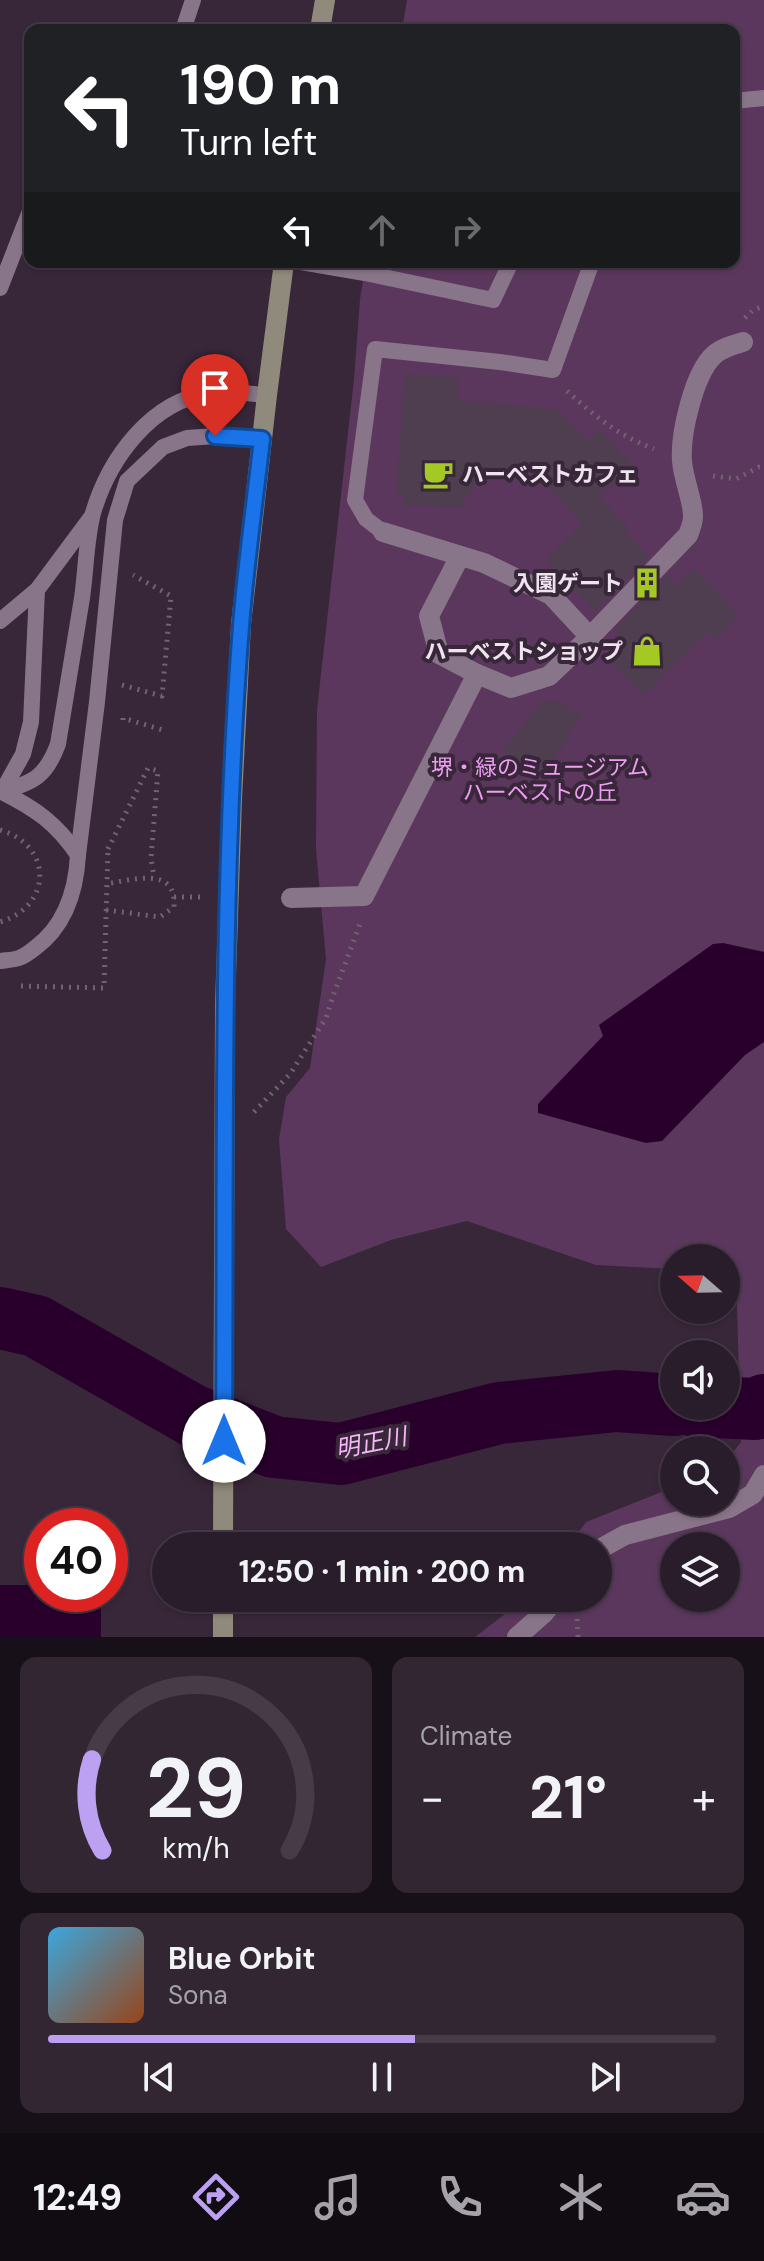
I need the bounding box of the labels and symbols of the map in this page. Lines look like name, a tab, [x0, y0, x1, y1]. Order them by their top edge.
pin	[181, 354, 249, 436]
cafe icon: ハーベストカフェ	[421, 457, 455, 491]
place label: ハーベストカフェ	[462, 460, 638, 489]
building icon: 入園ゲート	[630, 566, 664, 600]
place label: 入園ゲート	[513, 569, 623, 598]
shop icon: ハーベストショップ	[630, 634, 664, 668]
place label: ハーベストショップ	[425, 637, 623, 666]
park label: 堺・緑のミュージアム ハーベストの丘	[431, 753, 649, 807]
north arrow	[660, 1244, 740, 1324]
position arrow	[182, 1399, 266, 1483]
water label: 明正川	[333, 1420, 412, 1465]
speed limit sign: 40	[24, 1508, 128, 1612]

